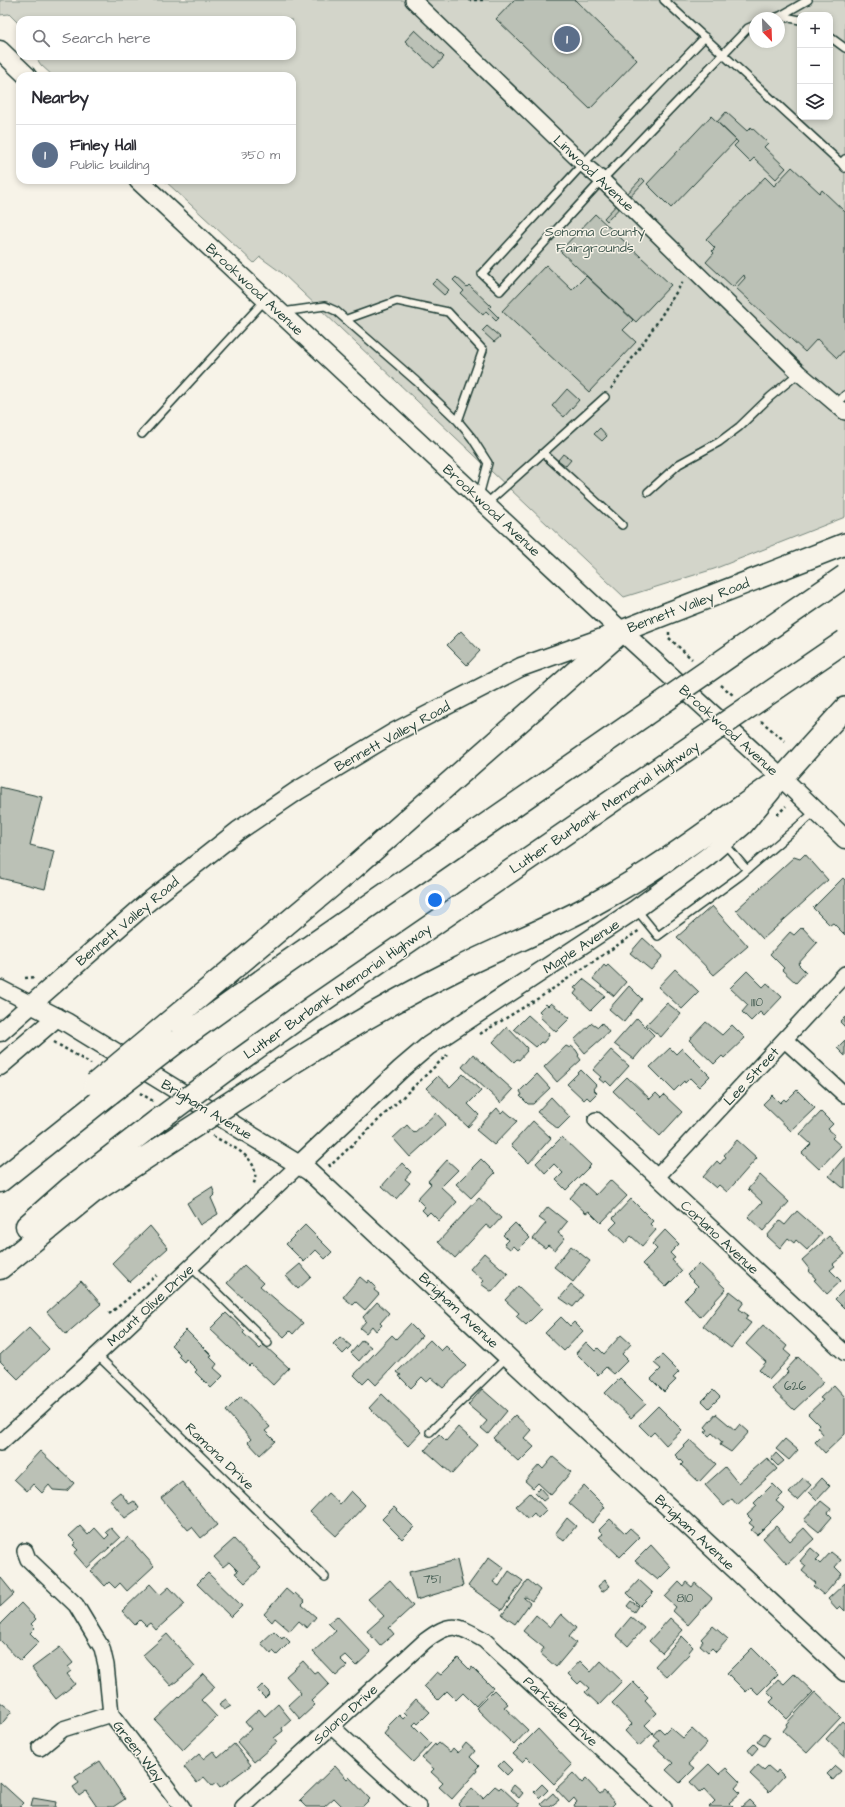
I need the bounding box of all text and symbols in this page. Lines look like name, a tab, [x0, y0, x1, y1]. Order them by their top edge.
north arrow	[749, 12, 785, 48]
map controls	[797, 12, 833, 120]
button: +	[797, 12, 833, 48]
search box	[16, 16, 296, 60]
pin: 1	[554, 24, 580, 54]
icon: search	[30, 27, 52, 49]
text: Search here	[62, 28, 151, 49]
button: −	[797, 48, 833, 84]
button: layers	[797, 84, 833, 120]
text: Nearby	[32, 86, 89, 110]
street label: Linwood Avenue	[548, 131, 639, 217]
text: Finley Hall	[70, 135, 136, 156]
text: 1	[44, 146, 46, 164]
text: 350 m	[241, 146, 280, 164]
text: Public building	[70, 156, 149, 174]
park label: Sonoma County Fairgrounds	[545, 222, 646, 258]
street label: Brookwood Avenue	[201, 239, 308, 341]
street label: Brookwood Avenue	[438, 460, 545, 562]
street label: Bennett Valley Road	[624, 573, 752, 638]
street label: Brookwood Avenue	[674, 681, 783, 781]
street label: Bennett Valley Road	[331, 697, 454, 777]
street label: Luther Burbank Memorial Highway	[506, 736, 704, 879]
street label: Bennett Valley Road	[72, 873, 184, 971]
your location	[425, 890, 445, 910]
street label: Maple Avenue	[539, 914, 624, 979]
street label: Luther Burbank Memorial Highway	[240, 919, 436, 1064]
house number: 1110	[751, 994, 764, 1011]
street label: Lee Street	[719, 1043, 784, 1110]
street label: Brigham Avenue	[157, 1075, 256, 1145]
street label: Corlano Avenue	[676, 1196, 763, 1280]
street label: Mount Olive Drive	[103, 1260, 199, 1351]
street label: Brigham Avenue	[414, 1268, 503, 1353]
house number: 626	[784, 1378, 806, 1395]
street label: Ramona Drive	[180, 1418, 259, 1495]
street label: Brigham Avenue	[650, 1490, 739, 1575]
house number: 751	[423, 1571, 441, 1588]
house number: 810	[677, 1590, 694, 1607]
street label: Parkside Drive	[519, 1672, 602, 1752]
street label: Solono Drive	[309, 1680, 383, 1749]
street label: Green Way	[108, 1717, 169, 1787]

